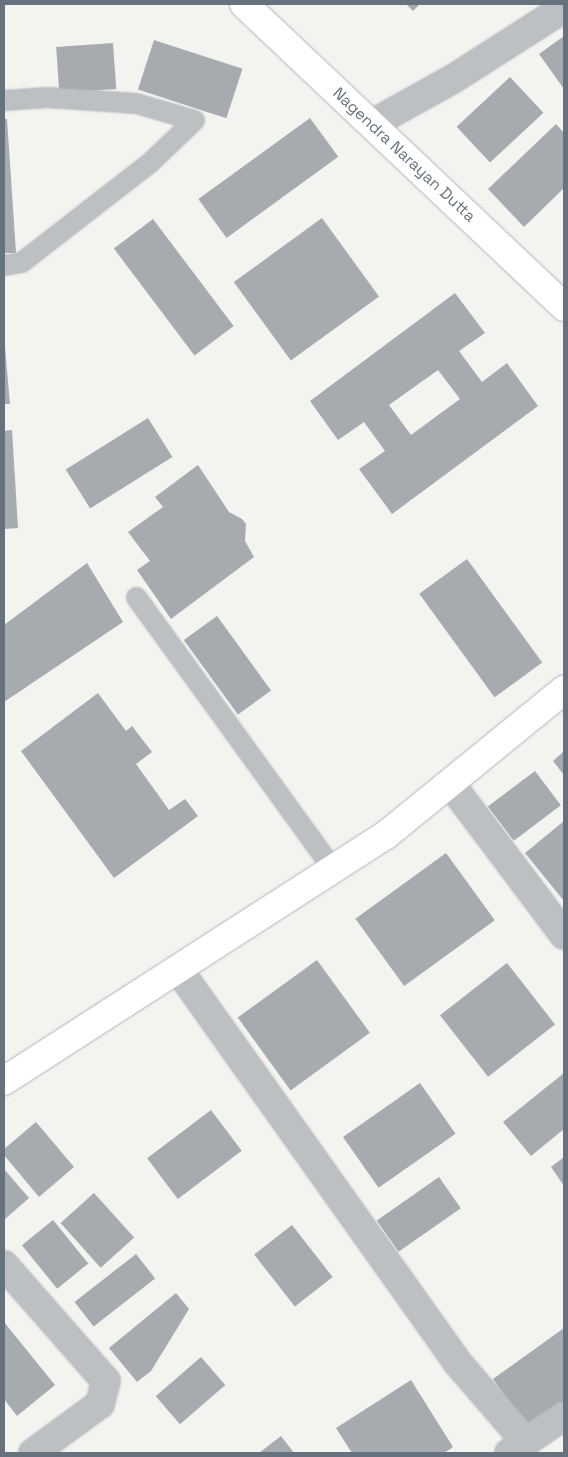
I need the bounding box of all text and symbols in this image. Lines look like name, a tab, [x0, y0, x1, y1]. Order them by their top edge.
street label: Nagendra Narayan Dutta	[329, 84, 479, 226]

